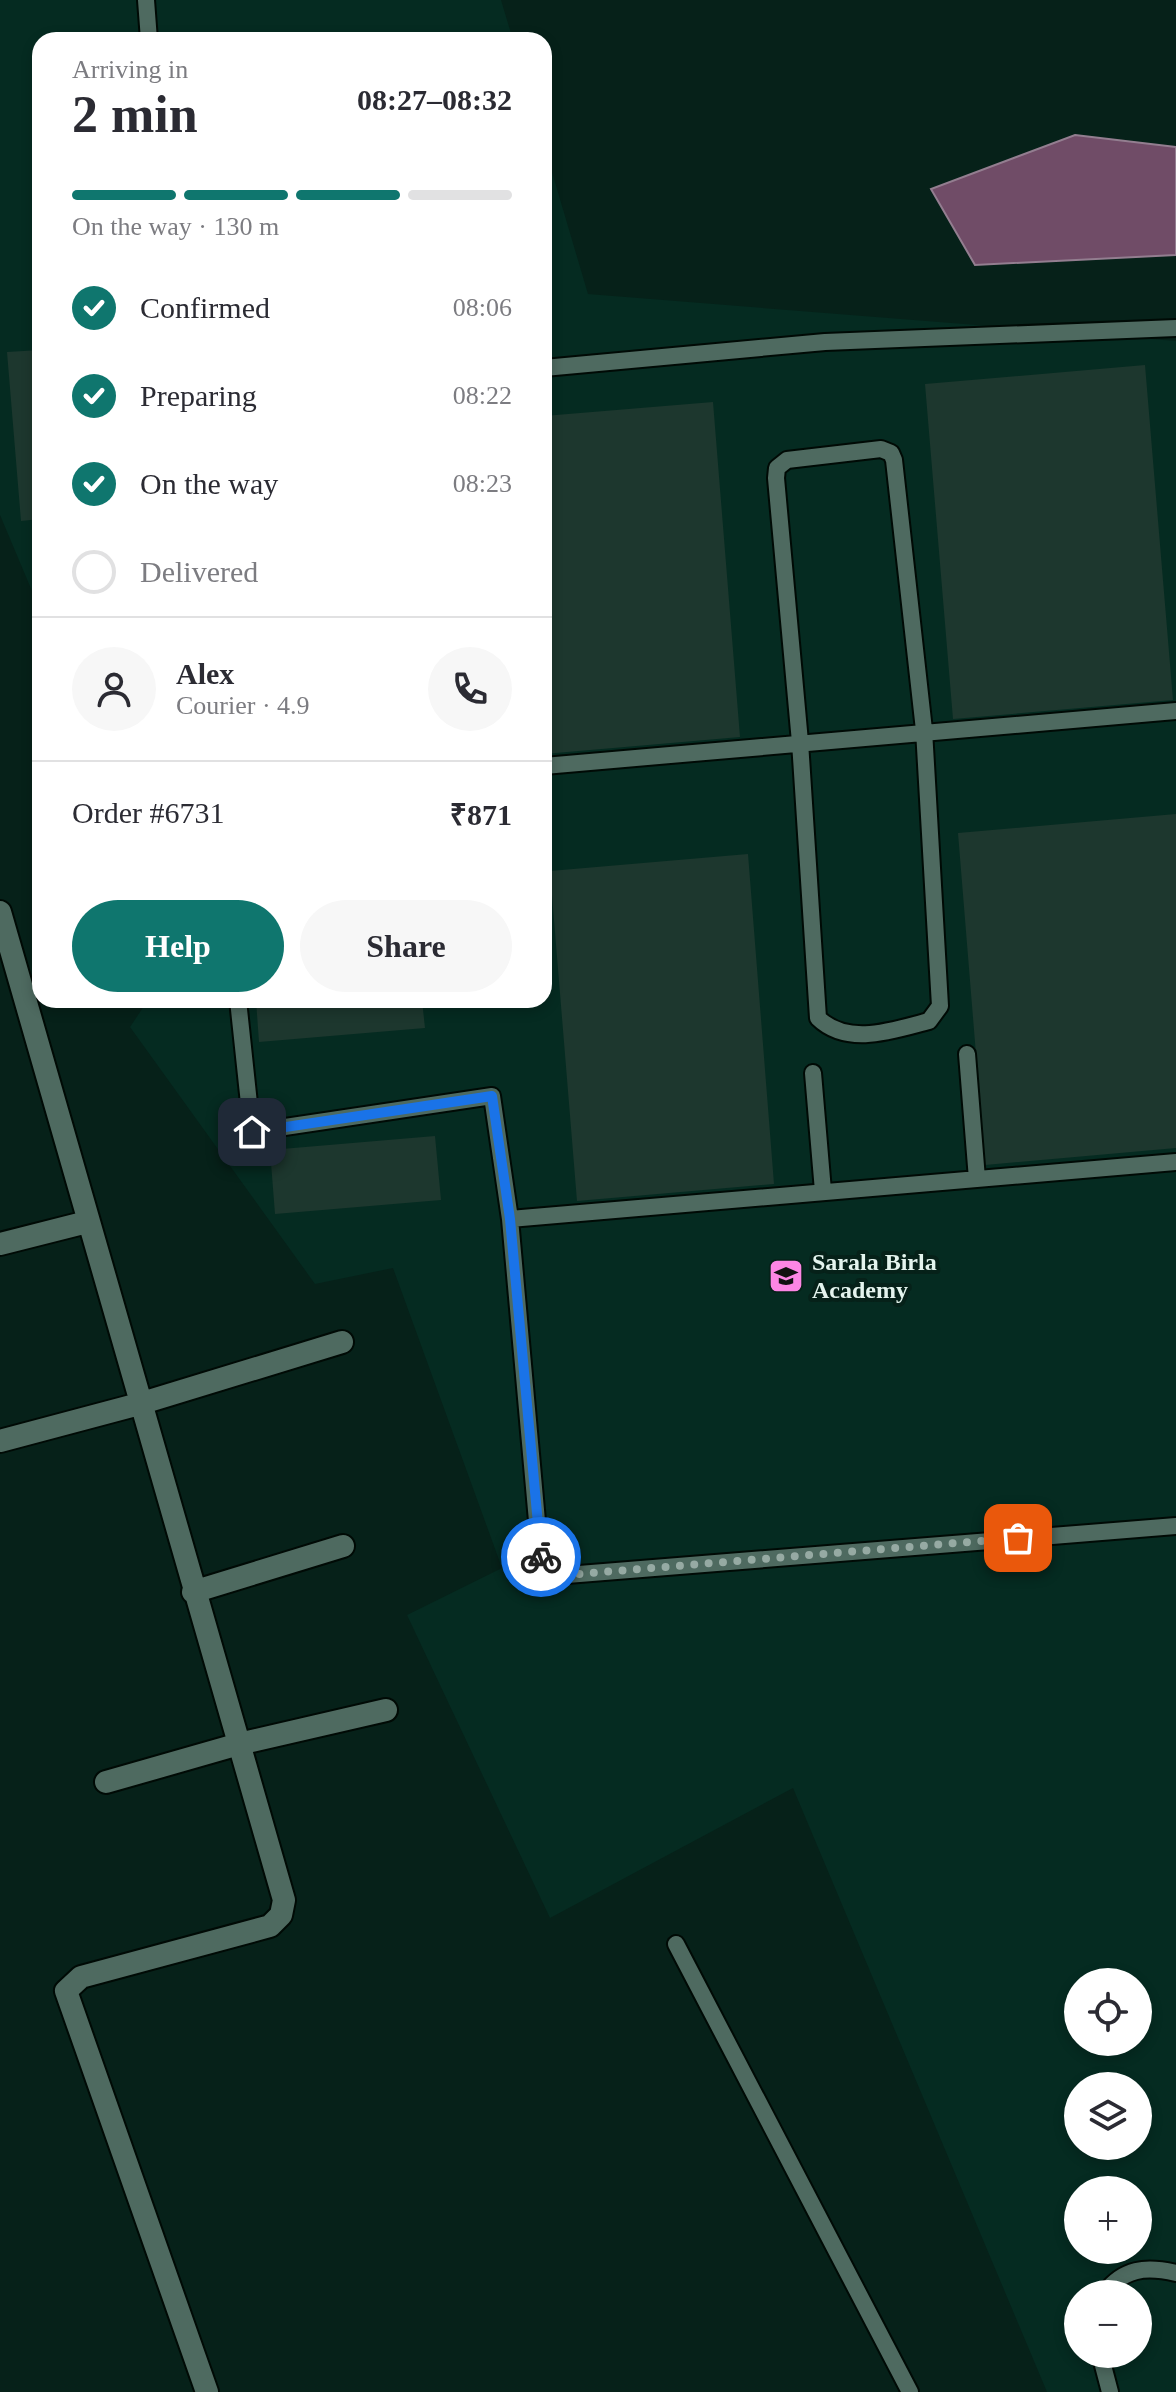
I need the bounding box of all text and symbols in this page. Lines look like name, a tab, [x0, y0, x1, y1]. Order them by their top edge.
text: Arriving in	[72, 55, 188, 84]
text: 08:27–08:32	[357, 83, 512, 116]
text: 2 min	[72, 86, 198, 143]
text: On the way · 130 m	[72, 212, 279, 241]
icon: check	[72, 286, 116, 330]
text: Confirmed	[140, 291, 270, 324]
text: 08:06	[453, 293, 512, 322]
icon: check	[72, 374, 116, 418]
text: Preparing	[140, 379, 257, 412]
text: 08:22	[453, 381, 512, 410]
icon: check	[72, 462, 116, 506]
text: On the way	[140, 467, 278, 500]
text: 08:23	[453, 469, 512, 498]
text: Delivered	[140, 555, 258, 588]
button: person	[72, 647, 156, 731]
button: phone	[428, 647, 512, 731]
text: Alex	[176, 657, 234, 690]
text: Courier · 4.9	[176, 691, 310, 720]
text: Order #6731	[72, 796, 224, 829]
text: ₹871	[450, 798, 512, 831]
button: Help	[72, 900, 284, 992]
button: Share	[300, 900, 512, 992]
pin	[218, 1098, 286, 1166]
icon: home	[230, 1110, 274, 1154]
place label: Sarala Birla Academy	[812, 1249, 937, 1303]
school or university icon: Sarala Birla Academy	[767, 1257, 805, 1295]
pin	[984, 1504, 1052, 1572]
icon: bag	[996, 1516, 1040, 1560]
courier	[501, 1517, 581, 1597]
icon: bike	[519, 1535, 563, 1579]
map controls	[1064, 1968, 1152, 2368]
button: locate	[1064, 1968, 1152, 2056]
button: layers	[1064, 2072, 1152, 2160]
button: +	[1064, 2176, 1152, 2264]
button: −	[1064, 2280, 1152, 2368]

